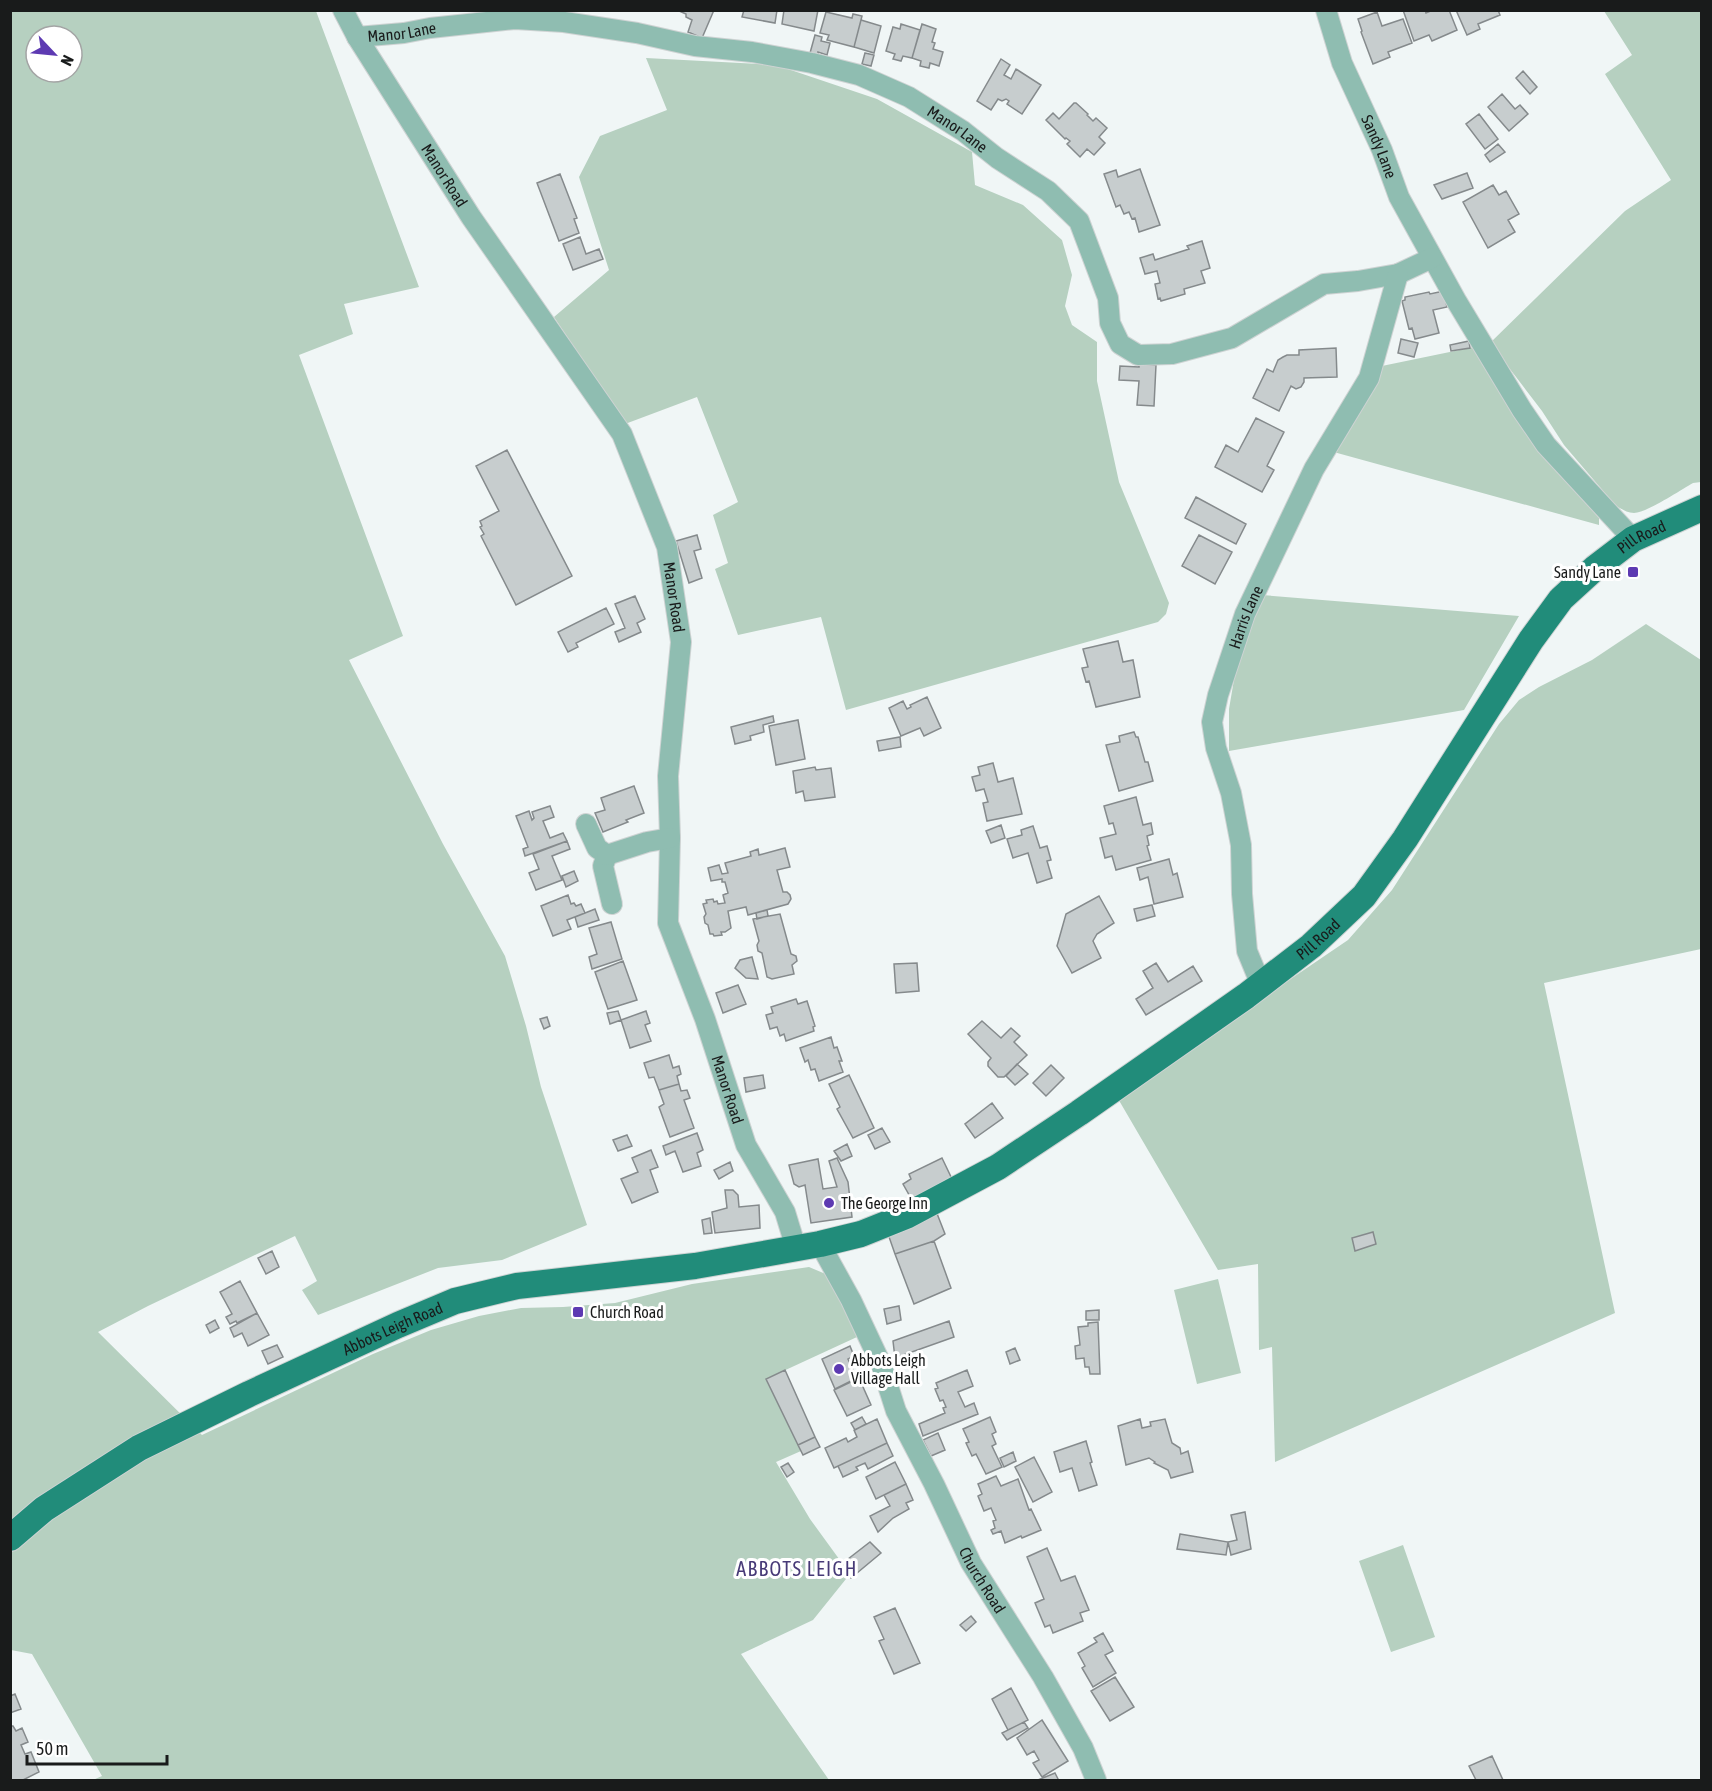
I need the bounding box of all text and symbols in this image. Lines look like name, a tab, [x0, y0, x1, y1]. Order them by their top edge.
street label: Manor Lane	[367, 18, 437, 45]
north arrow	[24, 24, 84, 84]
text: N	[57, 52, 78, 69]
street label: Manor Lane	[924, 102, 991, 156]
street label: Sandy Lane	[1358, 112, 1400, 181]
street label: Manor Road	[418, 140, 471, 210]
street label: Pill Road	[1614, 517, 1668, 557]
street label: Manor Road	[660, 561, 688, 633]
place label: Sandy Lane	[1554, 563, 1621, 582]
marker: Sandy Lane	[1626, 565, 1640, 579]
street label: Harris Lane	[1225, 583, 1266, 651]
street label: Pill Road	[1292, 915, 1343, 963]
street label: Manor Road	[708, 1053, 747, 1126]
place label: The George Inn	[841, 1194, 928, 1213]
marker: The George Inn	[822, 1196, 836, 1210]
street label: Abbots Leigh Road	[340, 1298, 445, 1358]
place label: Church Road	[590, 1303, 664, 1321]
marker: Church Road	[571, 1305, 585, 1319]
place label: Abbots Leigh Village Hall	[851, 1351, 926, 1388]
marker: Abbots Leigh Village Hall	[832, 1362, 846, 1376]
street label: Church Road	[956, 1544, 1009, 1616]
district label: ABBOTS LEIGH	[736, 1557, 858, 1580]
scale bar	[27, 1728, 166, 1766]
text: 50 m	[36, 1738, 68, 1759]

